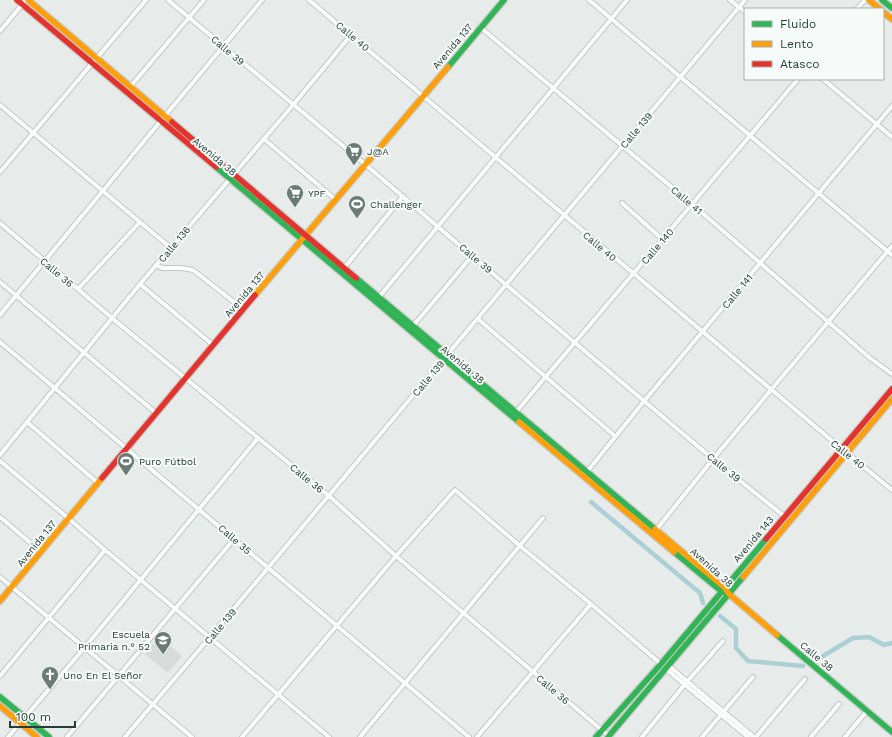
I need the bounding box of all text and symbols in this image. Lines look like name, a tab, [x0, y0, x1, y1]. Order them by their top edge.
legend	[744, 8, 884, 80]
text: Fluido	[780, 17, 816, 31]
street label: Calle 40	[334, 19, 372, 54]
street label: Avenida 137	[430, 21, 475, 71]
street label: Calle 39	[209, 33, 246, 67]
text: Lento	[780, 37, 814, 51]
text: Atasco	[780, 57, 820, 71]
street label: Calle 139	[618, 110, 655, 151]
street label: Avenida 38	[191, 135, 239, 178]
supermarket icon: J@A	[344, 141, 364, 166]
place label: J@A	[367, 146, 389, 157]
supermarket icon: YPF	[285, 183, 305, 208]
street label: Calle 41	[669, 184, 705, 217]
place label: YPF	[308, 188, 326, 199]
sports icon: Challenger	[347, 194, 367, 219]
place label: Challenger	[370, 199, 422, 210]
street label: Calle 136	[156, 224, 193, 264]
street label: Calle 140	[639, 226, 676, 266]
street label: Calle 40	[581, 229, 619, 264]
street label: Calle 39	[457, 241, 494, 275]
street label: Calle 36	[38, 255, 75, 289]
street label: Avenida 137	[222, 269, 267, 319]
street label: Calle 141	[720, 272, 755, 311]
street label: Avenida 38	[439, 343, 487, 386]
street label: Calle 139	[410, 358, 447, 399]
street label: Calle 40	[828, 438, 867, 471]
sports icon: Puro Fútbol	[116, 451, 136, 476]
street label: Calle 39	[705, 451, 743, 484]
place label: Puro Fútbol	[139, 456, 196, 467]
street label: Calle 36	[288, 462, 326, 495]
street label: Avenida 143	[731, 514, 776, 565]
street label: Avenida 137	[15, 518, 59, 569]
street label: Calle 35	[216, 522, 253, 557]
street label: Avenida 38	[688, 545, 735, 589]
street label: Calle 139	[202, 606, 239, 647]
place label: Escuela Primaria n.° 52	[78, 629, 150, 652]
school or university icon: Escuela Primaria n.° 52	[153, 630, 173, 655]
street label: Calle 38	[798, 639, 835, 673]
church icon: Uno En El Señor	[40, 665, 60, 690]
place label: Uno En El Señor	[63, 670, 143, 681]
street label: Calle 36	[534, 672, 571, 706]
scale bar	[10, 703, 75, 729]
text: 100 m	[16, 710, 51, 724]

